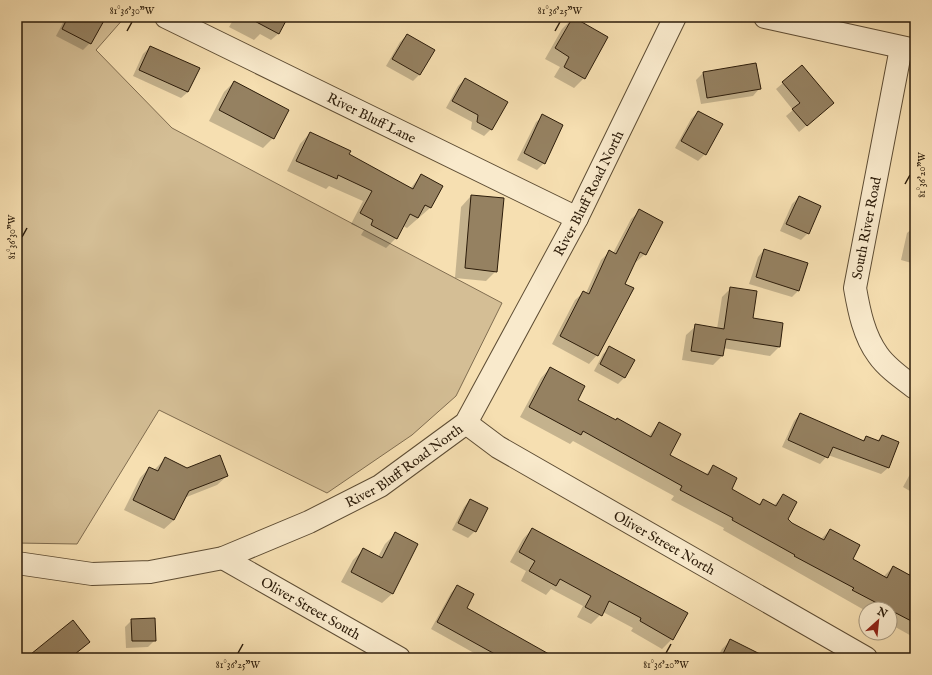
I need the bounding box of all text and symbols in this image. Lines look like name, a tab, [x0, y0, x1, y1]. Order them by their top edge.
text: 81°36'30"W	[110, 5, 155, 18]
text: 81°36'25"W	[538, 5, 583, 18]
street label: River Bluff Lane	[324, 89, 419, 148]
street label: River Bluff Road North	[550, 127, 628, 260]
text: 81°36'20"W	[916, 152, 929, 198]
street label: South River Road	[848, 175, 886, 281]
text: 81°36'30"W	[6, 214, 19, 259]
street label: River Bluff Road North	[342, 420, 467, 512]
street label: Oliver Street North	[610, 507, 719, 580]
street label: Oliver Street South	[257, 573, 364, 645]
north arrow	[858, 601, 898, 641]
text: N	[874, 604, 890, 622]
text: 81°36'25"W	[216, 659, 261, 672]
text: 81°36'20"W	[643, 659, 689, 672]

